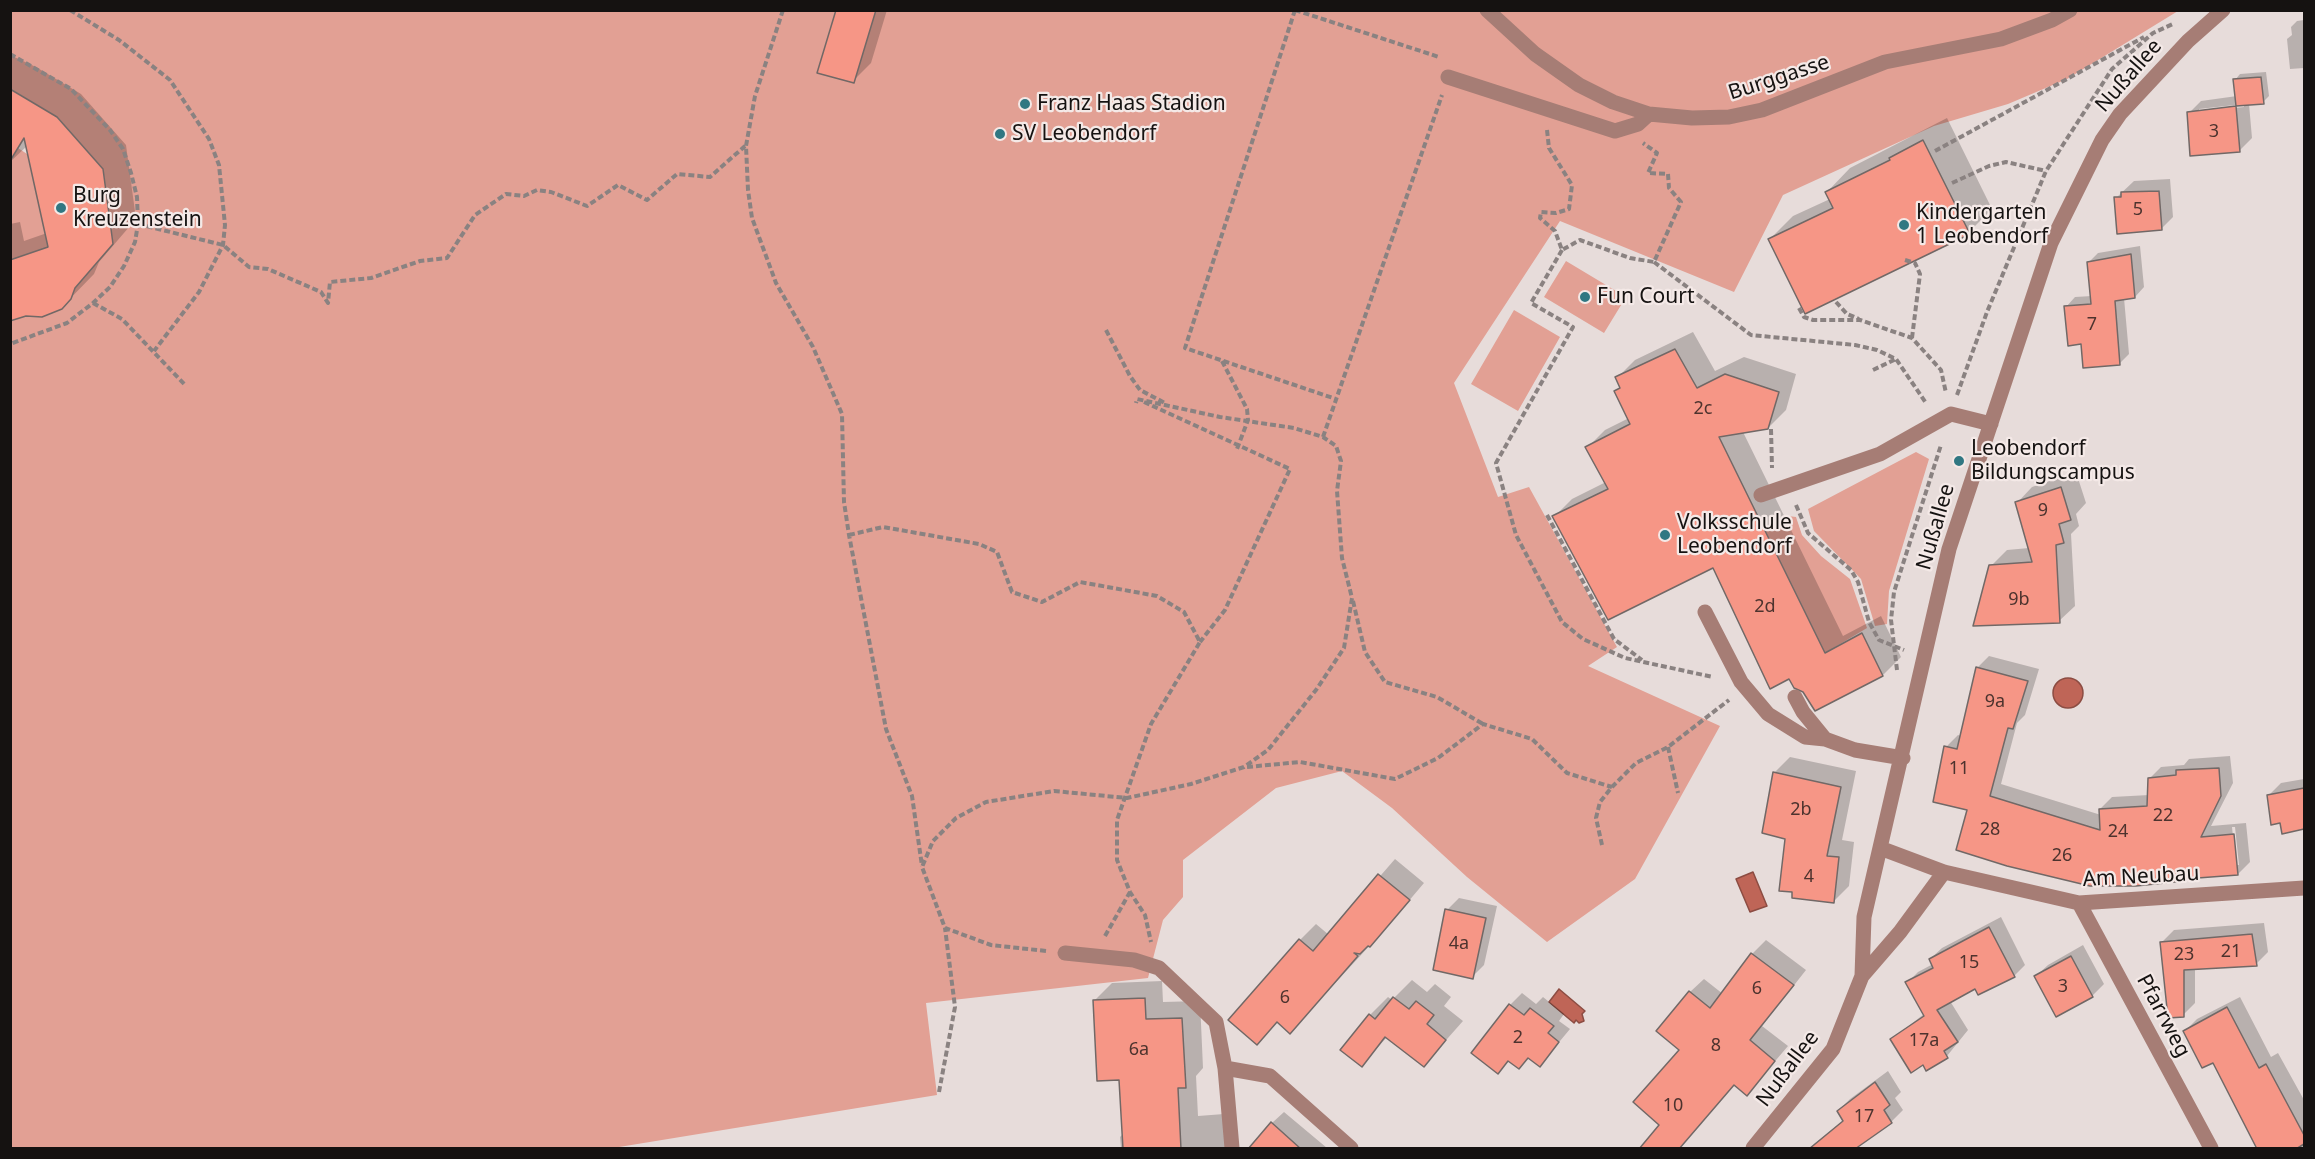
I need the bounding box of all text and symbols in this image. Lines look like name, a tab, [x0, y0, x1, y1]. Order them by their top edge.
street label: Nußallee	[2090, 34, 2168, 118]
street label: Burggasse	[1725, 50, 1833, 106]
place label: Franz Haas Stadion	[1037, 91, 1226, 117]
marker: Franz Haas Stadion	[1018, 97, 1032, 111]
place label: SV Leobendorf	[1012, 121, 1156, 147]
house number: 3	[2209, 121, 2219, 143]
marker: SV Leobendorf	[993, 127, 1007, 141]
place label: Burg Kreuzenstein	[73, 183, 202, 233]
house number: 5	[2133, 199, 2143, 221]
place label: Kindergarten 1 Leobendorf	[1916, 200, 2048, 250]
marker: Burg Kreuzenstein	[54, 201, 68, 215]
marker: Kindergarten 1 Leobendorf	[1897, 218, 1911, 232]
place label: Fun Court	[1597, 284, 1695, 310]
marker: Fun Court	[1578, 290, 1592, 304]
house number: 7	[2087, 314, 2097, 336]
house number: 2c	[1694, 398, 1712, 420]
place label: Leobendorf Bildungscampus	[1971, 436, 2135, 486]
marker: Leobendorf Bildungscampus	[1952, 454, 1966, 468]
street label: Nußallee	[1912, 481, 1960, 573]
house number: 9	[2038, 500, 2048, 522]
place label: Volksschule Leobendorf	[1677, 510, 1792, 560]
marker: Volksschule Leobendorf	[1658, 528, 1672, 542]
house number: 9b	[2008, 589, 2030, 611]
house number: 2d	[1754, 596, 1776, 618]
house number: 9a	[1985, 691, 2005, 713]
house number: 11	[1949, 758, 1969, 780]
house number: 2b	[1790, 799, 1812, 821]
house number: 22	[2153, 805, 2173, 827]
house number: 28	[1980, 819, 2000, 841]
house number: 24	[2108, 821, 2128, 843]
house number: 26	[2052, 845, 2072, 867]
street label: Am Neubau	[2082, 861, 2200, 893]
house number: 4	[1804, 866, 1814, 888]
house number: 4a	[1449, 933, 1469, 955]
house number: 21	[2221, 941, 2241, 963]
house number: 23	[2174, 944, 2194, 966]
house number: 15	[1959, 952, 1979, 974]
street label: Pfarrweg	[2131, 970, 2195, 1062]
house number: 3	[2058, 976, 2068, 998]
house number: 6	[1752, 978, 1762, 1000]
house number: 6	[1280, 987, 1290, 1009]
street label: Nußallee	[1751, 1026, 1825, 1112]
house number: 2	[1513, 1027, 1523, 1049]
house number: 17a	[1909, 1030, 1939, 1052]
house number: 8	[1711, 1035, 1721, 1057]
house number: 6a	[1129, 1039, 1149, 1061]
house number: 10	[1663, 1095, 1683, 1117]
house number: 17	[1854, 1106, 1874, 1128]

